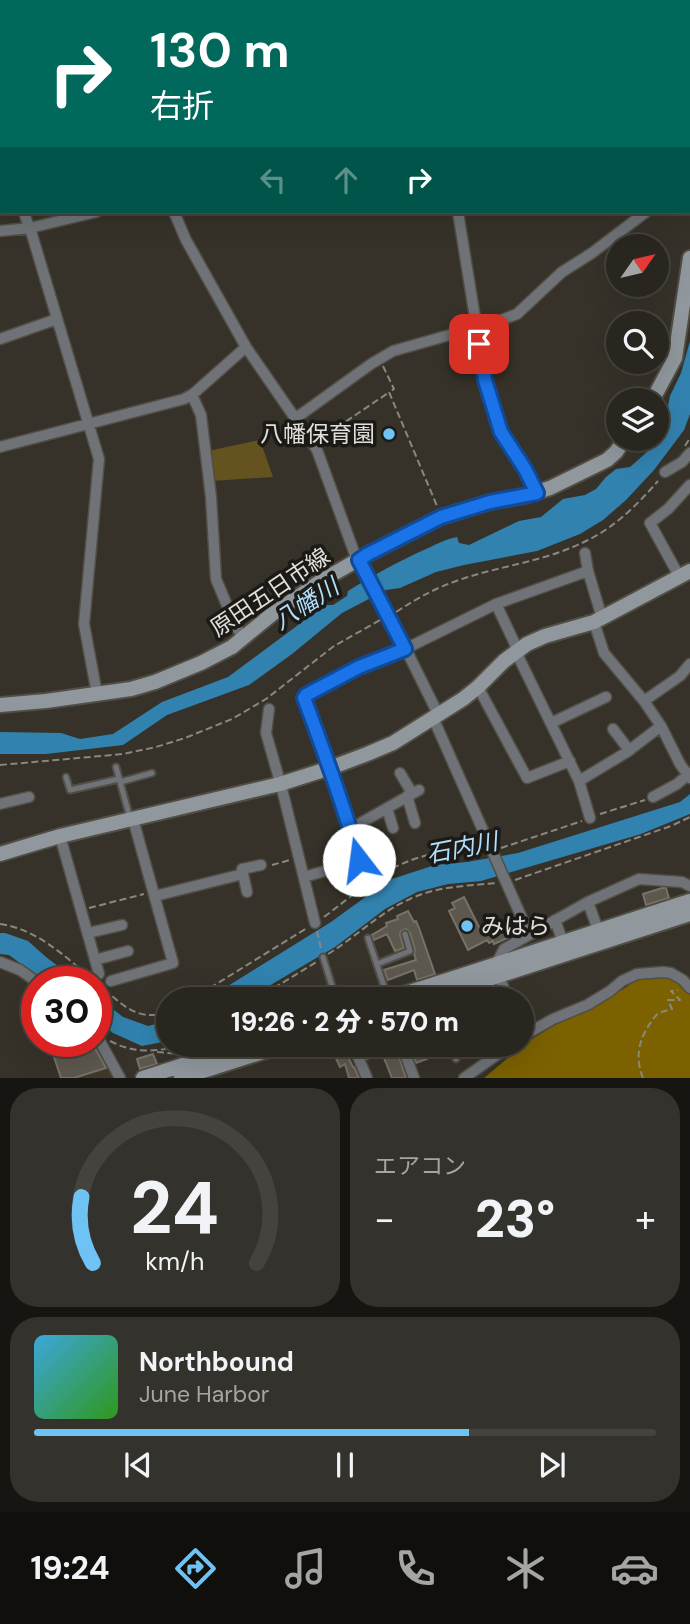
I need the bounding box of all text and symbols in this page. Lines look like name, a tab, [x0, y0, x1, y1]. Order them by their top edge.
text: 130 m	[150, 18, 290, 82]
icon: right	[35, 28, 126, 119]
text: 右折	[150, 85, 214, 127]
icon: left	[254, 161, 292, 199]
icon: ahead	[327, 161, 365, 199]
icon: right	[400, 161, 438, 199]
north arrow	[606, 234, 668, 298]
map controls	[606, 234, 669, 451]
button: search	[606, 311, 669, 374]
pin	[449, 314, 509, 374]
icon: arrive	[460, 325, 498, 363]
button: layers	[606, 388, 669, 451]
place label: 八幡保育園	[260, 419, 375, 449]
marker: 八幡保育園	[381, 426, 397, 442]
street label: 原田五日市線	[204, 541, 336, 643]
water label: 八幡川	[267, 569, 347, 636]
position arrow	[322, 823, 396, 897]
water label: 石内川	[424, 825, 503, 870]
place label: みはら	[481, 911, 550, 941]
marker: みはら	[459, 918, 475, 934]
speed limit sign: 30	[21, 966, 112, 1057]
text: 19:26 · 2 分 · 570 m	[231, 1005, 459, 1039]
text: エアコン	[374, 1151, 466, 1181]
text: 24	[131, 1162, 219, 1257]
text: 23°	[475, 1185, 555, 1253]
text: −	[374, 1194, 395, 1244]
text: +	[635, 1194, 656, 1244]
text: km/h	[145, 1245, 205, 1278]
text: Northbound	[139, 1345, 294, 1379]
text: June Harbor	[139, 1379, 269, 1409]
icon: previous	[119, 1446, 157, 1484]
icon: pause	[326, 1446, 364, 1484]
icon: next	[533, 1446, 571, 1484]
icon: directions	[171, 1544, 220, 1593]
icon: music	[281, 1544, 330, 1593]
icon: phone	[391, 1544, 440, 1593]
icon: climate	[501, 1544, 550, 1593]
icon: car	[610, 1544, 659, 1593]
text: 19:24	[30, 1547, 110, 1589]

